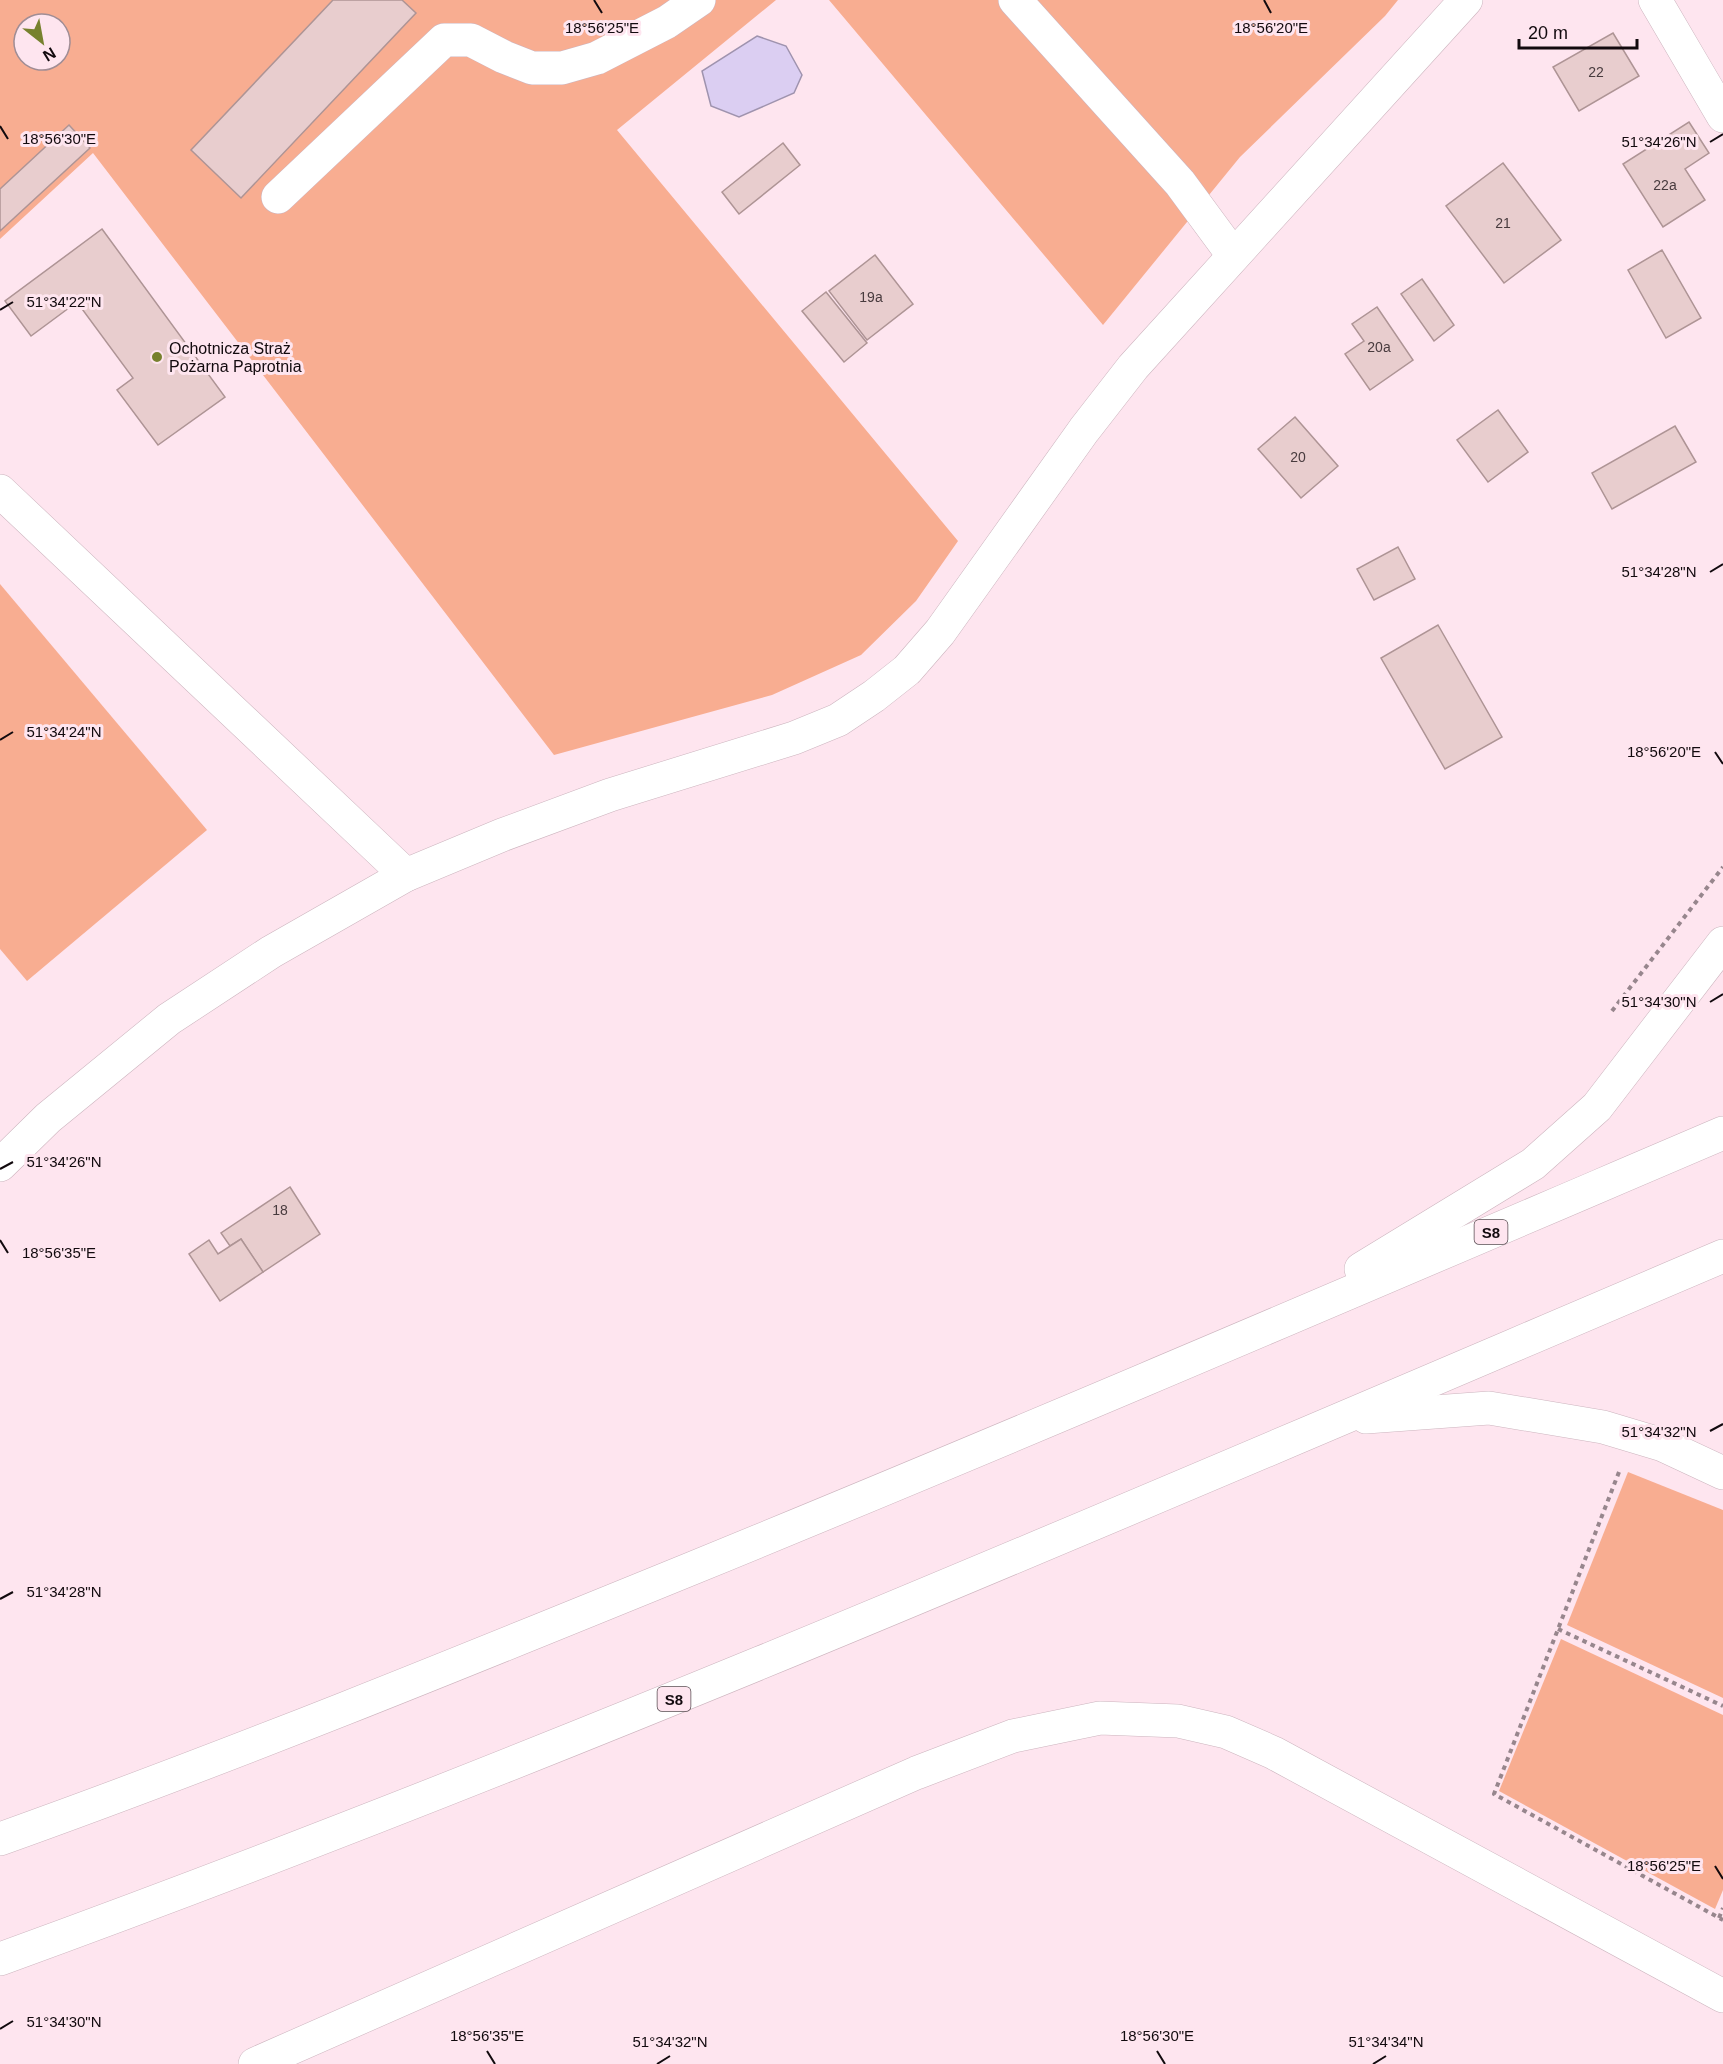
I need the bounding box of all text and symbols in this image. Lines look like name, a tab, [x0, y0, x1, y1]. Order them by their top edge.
north arrow	[12, 12, 72, 72]
scale bar	[1519, 12, 1638, 50]
text: 18°56'25"E	[565, 19, 639, 36]
text: 18°56'20"E	[1234, 19, 1308, 36]
text: 20 m	[1528, 23, 1568, 43]
text: N	[40, 44, 59, 65]
house number: 22	[1588, 64, 1604, 80]
text: 18°56'30"E	[22, 130, 96, 147]
text: 51°34'26"N	[1621, 133, 1697, 150]
house number: 22a	[1653, 177, 1677, 193]
house number: 21	[1495, 215, 1511, 231]
house number: 19a	[859, 289, 883, 305]
text: 51°34'22"N	[26, 293, 102, 310]
house number: 20a	[1367, 339, 1391, 355]
place label: Ochotnicza Straż Pożarna Paprotnia	[169, 340, 302, 375]
marker: Ochotnicza Straż Pożarna Paprotnia	[150, 350, 164, 364]
house number: 20	[1290, 449, 1306, 465]
text: 51°34'28"N	[1621, 563, 1697, 580]
text: 51°34'24"N	[26, 723, 102, 740]
text: 18°56'20"E	[1627, 743, 1701, 760]
text: 51°34'30"N	[1621, 993, 1697, 1010]
text: 51°34'26"N	[26, 1153, 102, 1170]
house number: 18	[272, 1202, 288, 1218]
road number: S8	[1474, 1220, 1508, 1244]
text: 18°56'35"E	[22, 1244, 96, 1261]
text: 51°34'32"N	[1621, 1423, 1697, 1440]
text: 51°34'28"N	[26, 1583, 102, 1600]
road number: S8	[658, 1687, 690, 1711]
text: 18°56'25"E	[1627, 1857, 1701, 1874]
text: 51°34'30"N	[26, 2013, 102, 2030]
text: 18°56'35"E	[450, 2027, 524, 2044]
text: 18°56'30"E	[1120, 2027, 1194, 2044]
text: 51°34'32"N	[632, 2033, 708, 2050]
text: 51°34'34"N	[1348, 2033, 1424, 2050]

